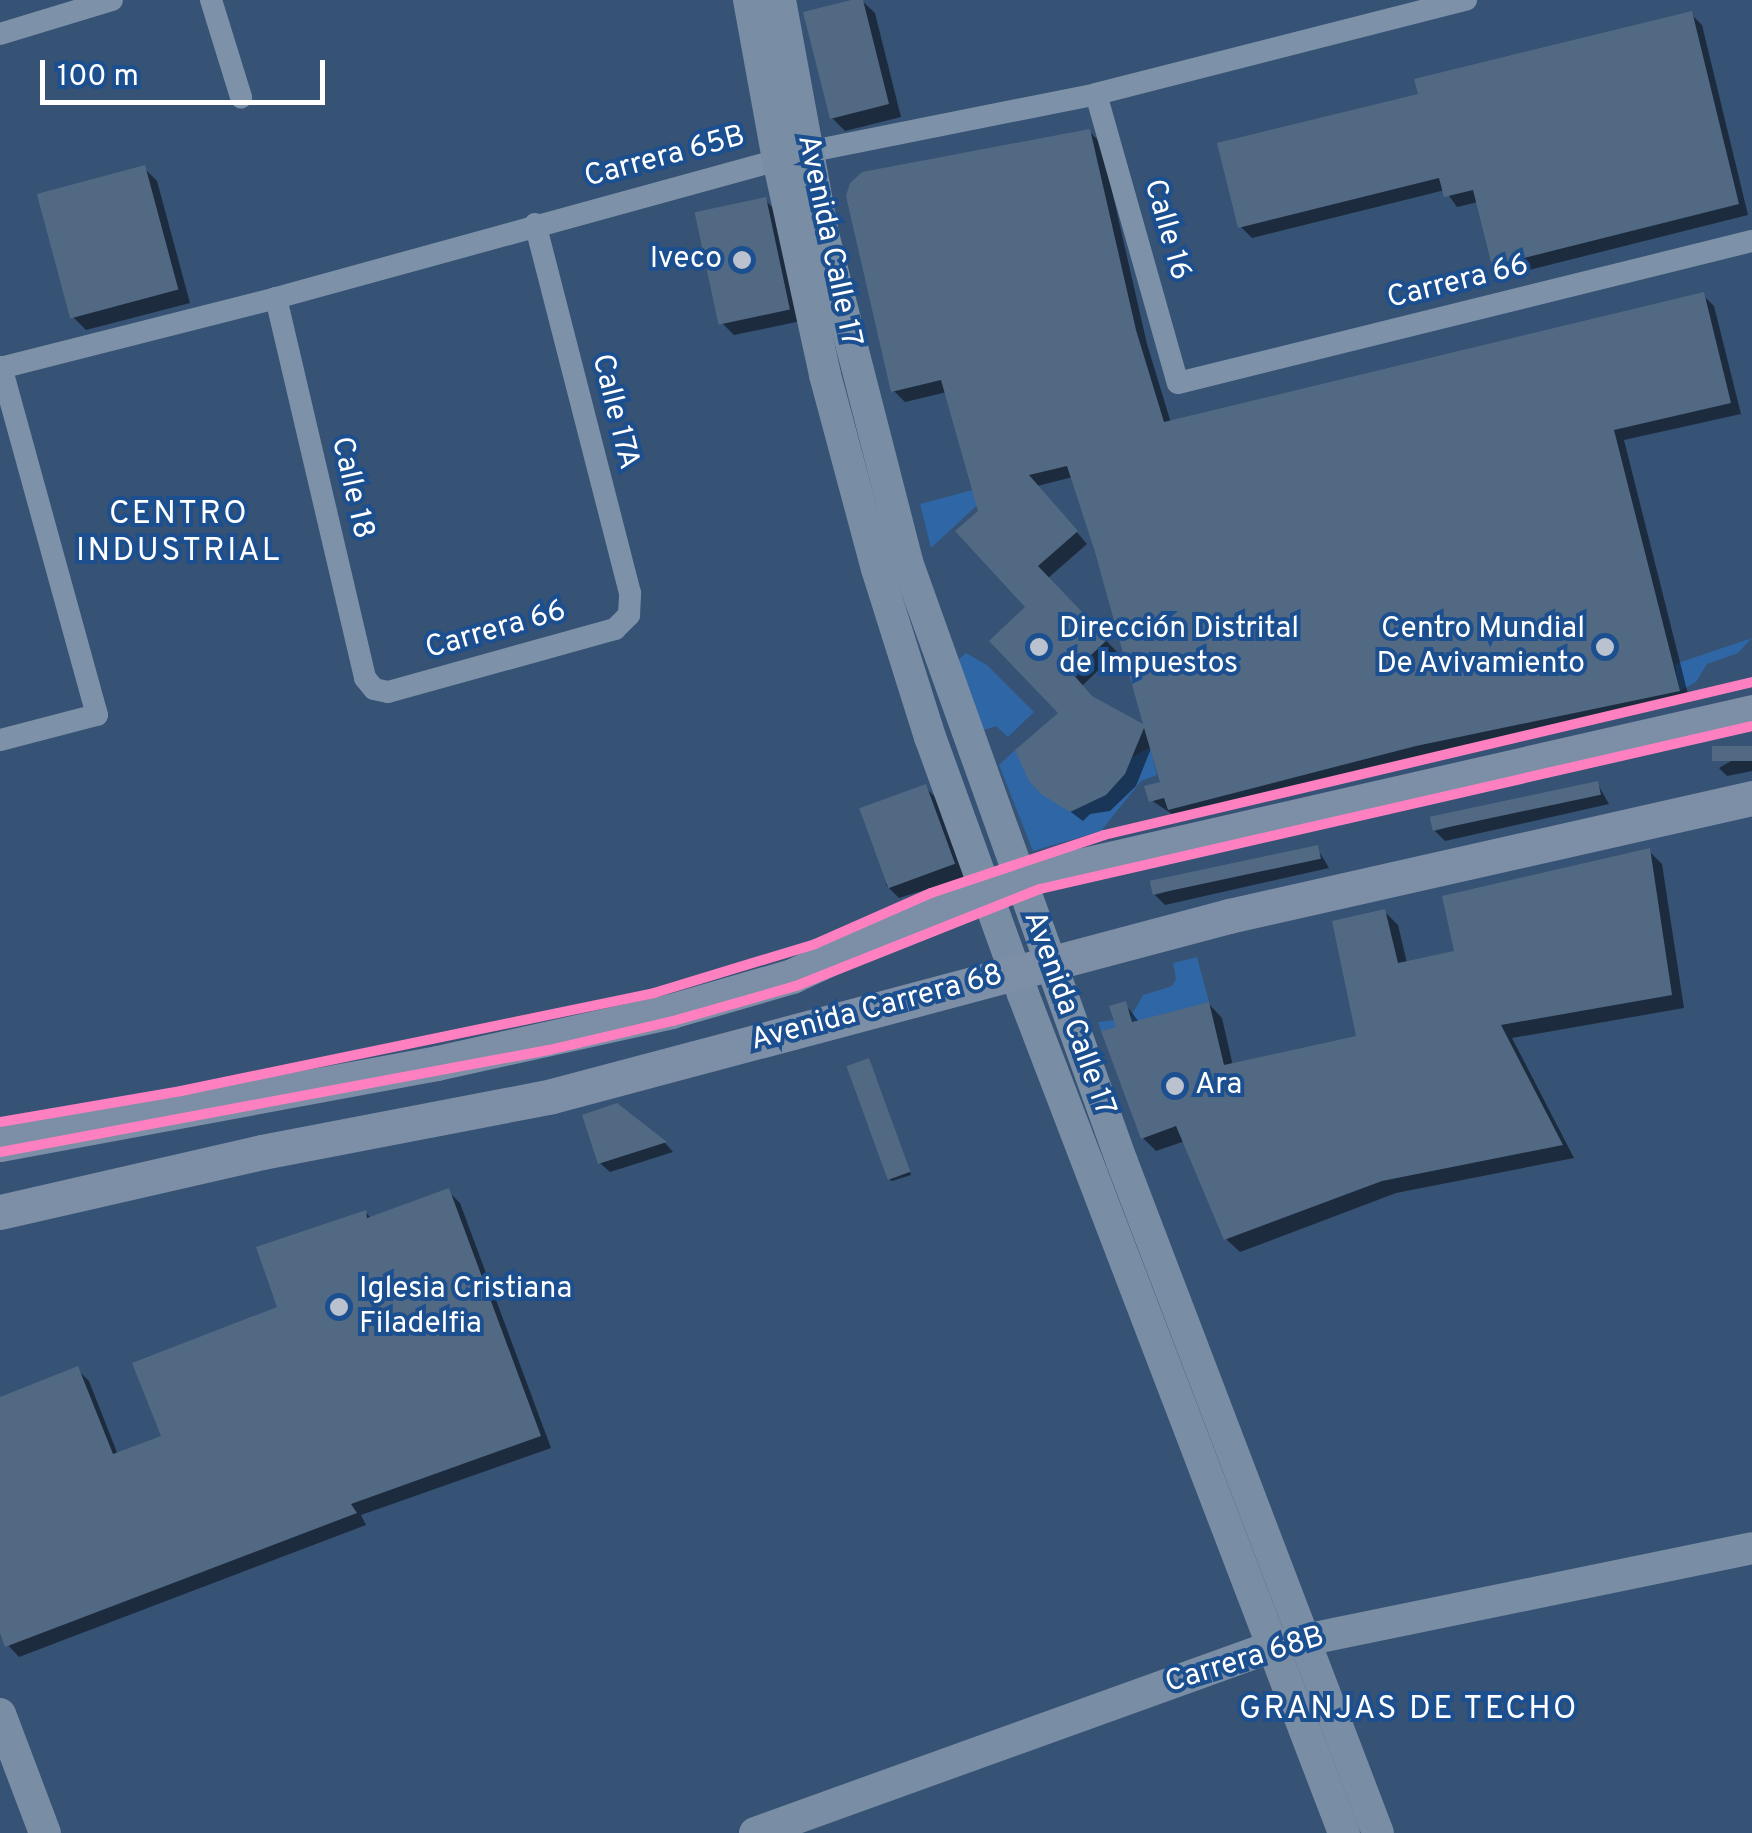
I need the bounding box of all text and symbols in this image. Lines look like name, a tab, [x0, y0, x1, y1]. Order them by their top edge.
scale bar	[45, 40, 330, 102]
text: 100 m	[57, 59, 139, 96]
street label: Carrera 65B	[581, 119, 749, 197]
street label: Avenida Calle 17	[788, 132, 868, 350]
street label: Calle 16	[1134, 175, 1198, 285]
place label: Iveco	[650, 242, 722, 278]
street label: Carrera 66	[1384, 248, 1532, 318]
marker: Iveco	[731, 249, 753, 271]
street label: Calle 17A	[582, 351, 646, 473]
street label: Calle 18	[322, 433, 380, 543]
district label: CENTRO INDUSTRIAL	[76, 497, 282, 572]
street label: Carrera 66	[422, 594, 570, 668]
place label: Dirección Distrital de Impuestos	[1059, 612, 1299, 682]
place label: Centro Mundial De Avivamiento	[1375, 612, 1585, 682]
marker: Dirección Distrital de Impuestos	[1028, 636, 1050, 658]
marker: Centro Mundial De Avivamiento	[1594, 636, 1616, 658]
street label: Avenida Calle 17	[1014, 907, 1122, 1121]
street label: Avenida Carrera 68	[747, 958, 1007, 1060]
place label: Ara	[1195, 1068, 1242, 1104]
marker: Ara	[1164, 1075, 1186, 1097]
place label: Iglesia Cristiana Filadelfia	[359, 1272, 572, 1342]
marker: Iglesia Cristiana Filadelfia	[328, 1296, 350, 1318]
street label: Carrera 68B	[1161, 1620, 1329, 1702]
district label: GRANJAS DE TECHO	[1238, 1691, 1580, 1729]

